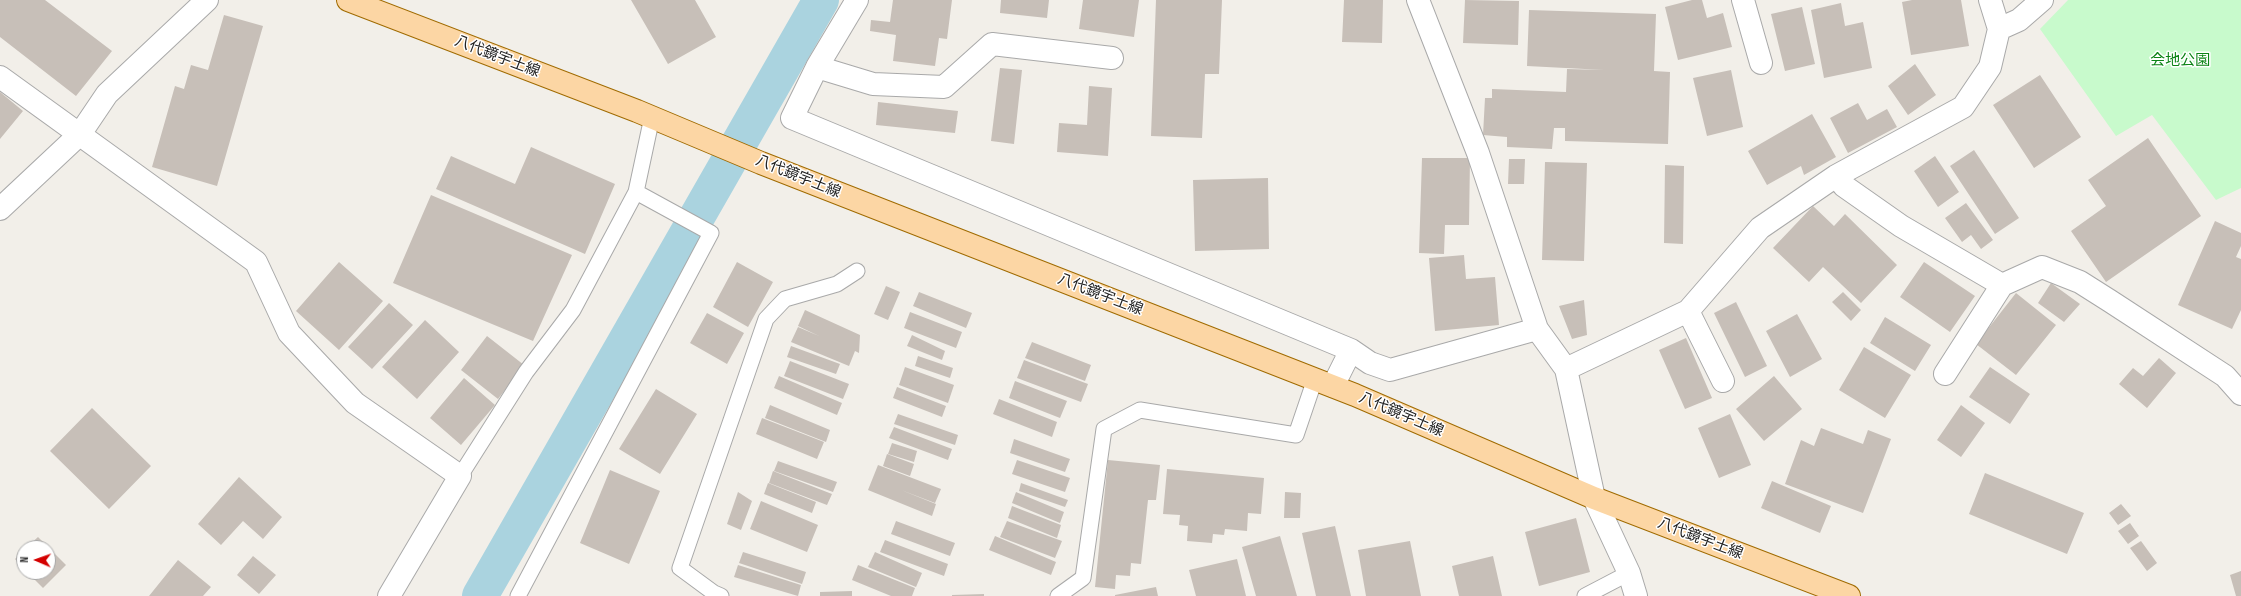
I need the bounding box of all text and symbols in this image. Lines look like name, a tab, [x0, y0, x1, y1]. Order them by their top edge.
street label: 八代鏡宇土線	[452, 32, 542, 82]
park label: 会地公園	[2150, 52, 2210, 70]
street label: 八代鏡宇土線	[753, 152, 843, 202]
street label: 八代鏡宇土線	[1055, 270, 1145, 320]
street label: 八代鏡宇土線	[1356, 389, 1446, 441]
street label: 八代鏡宇土線	[1655, 514, 1745, 564]
north arrow	[16, 540, 56, 580]
text: N	[18, 556, 31, 563]

